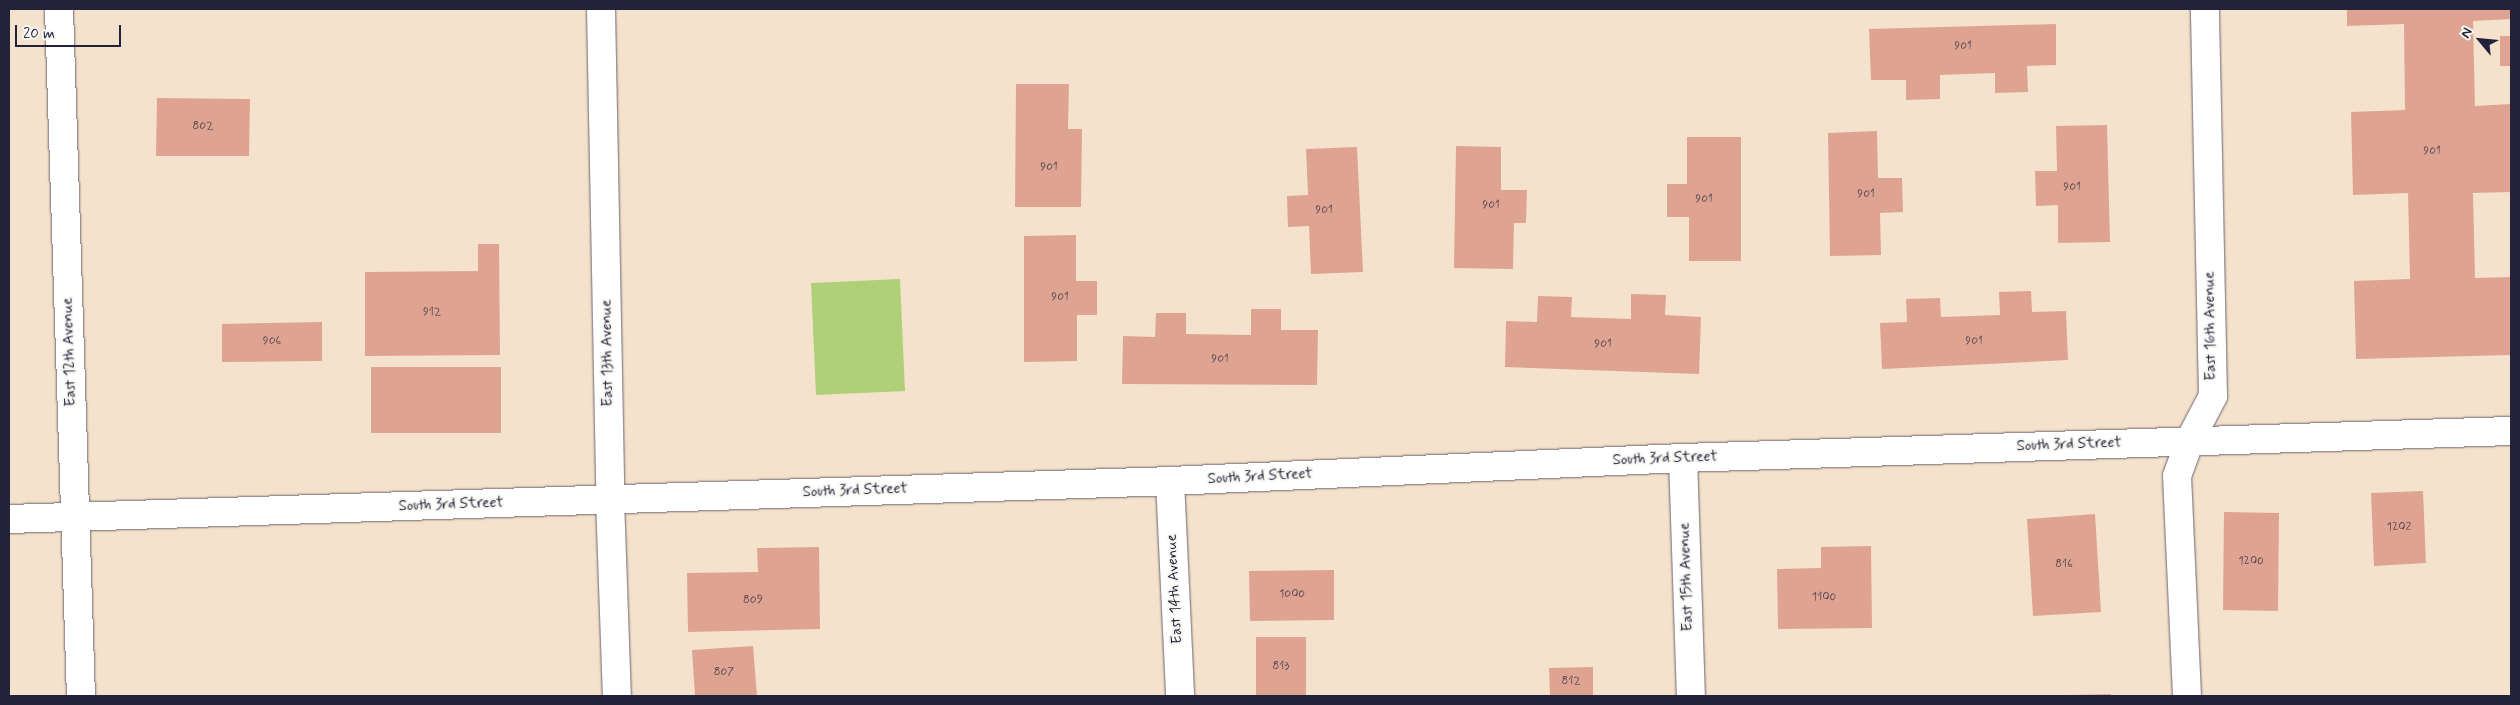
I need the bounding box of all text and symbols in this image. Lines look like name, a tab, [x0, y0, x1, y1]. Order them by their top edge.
scale bar	[18, 15, 124, 47]
north arrow	[2455, 15, 2505, 65]
text: 20 m	[23, 24, 55, 44]
text: N	[2457, 25, 2477, 41]
house number: 901	[1954, 40, 1972, 54]
house number: 802	[193, 120, 213, 134]
house number: 901	[2423, 145, 2441, 159]
house number: 901	[1040, 161, 1058, 175]
house number: 901	[2063, 181, 2081, 195]
house number: 901	[1857, 188, 1875, 202]
house number: 901	[1695, 193, 1713, 207]
house number: 901	[1482, 199, 1500, 213]
house number: 901	[1315, 204, 1333, 218]
street label: East 16th Avenue	[2201, 271, 2221, 381]
house number: 901	[1051, 291, 1069, 305]
street label: East 12th Avenue	[59, 297, 81, 407]
street label: East 13th Avenue	[598, 299, 618, 407]
house number: 912	[423, 306, 441, 320]
house number: 906	[263, 335, 281, 349]
house number: 901	[1965, 335, 1983, 349]
house number: 901	[1594, 338, 1612, 352]
house number: 901	[1211, 353, 1229, 367]
street label: South 3rd Street	[2017, 434, 2121, 456]
street label: South 3rd Street	[1613, 448, 1717, 470]
street label: South 3rd Street	[1208, 465, 1312, 489]
street label: South 3rd Street	[803, 480, 907, 502]
street label: South 3rd Street	[399, 494, 503, 516]
house number: 1202	[2387, 521, 2411, 535]
street label: East 15th Avenue	[1676, 522, 1698, 632]
street label: East 14th Avenue	[1163, 534, 1187, 644]
house number: 1200	[2238, 555, 2264, 569]
house number: 816	[2055, 558, 2073, 572]
house number: 1000	[1279, 588, 1305, 602]
house number: 1100	[1812, 591, 1836, 605]
house number: 809	[743, 594, 763, 608]
house number: 813	[1273, 660, 1289, 674]
house number: 807	[714, 666, 734, 680]
house number: 812	[1561, 675, 1581, 689]

